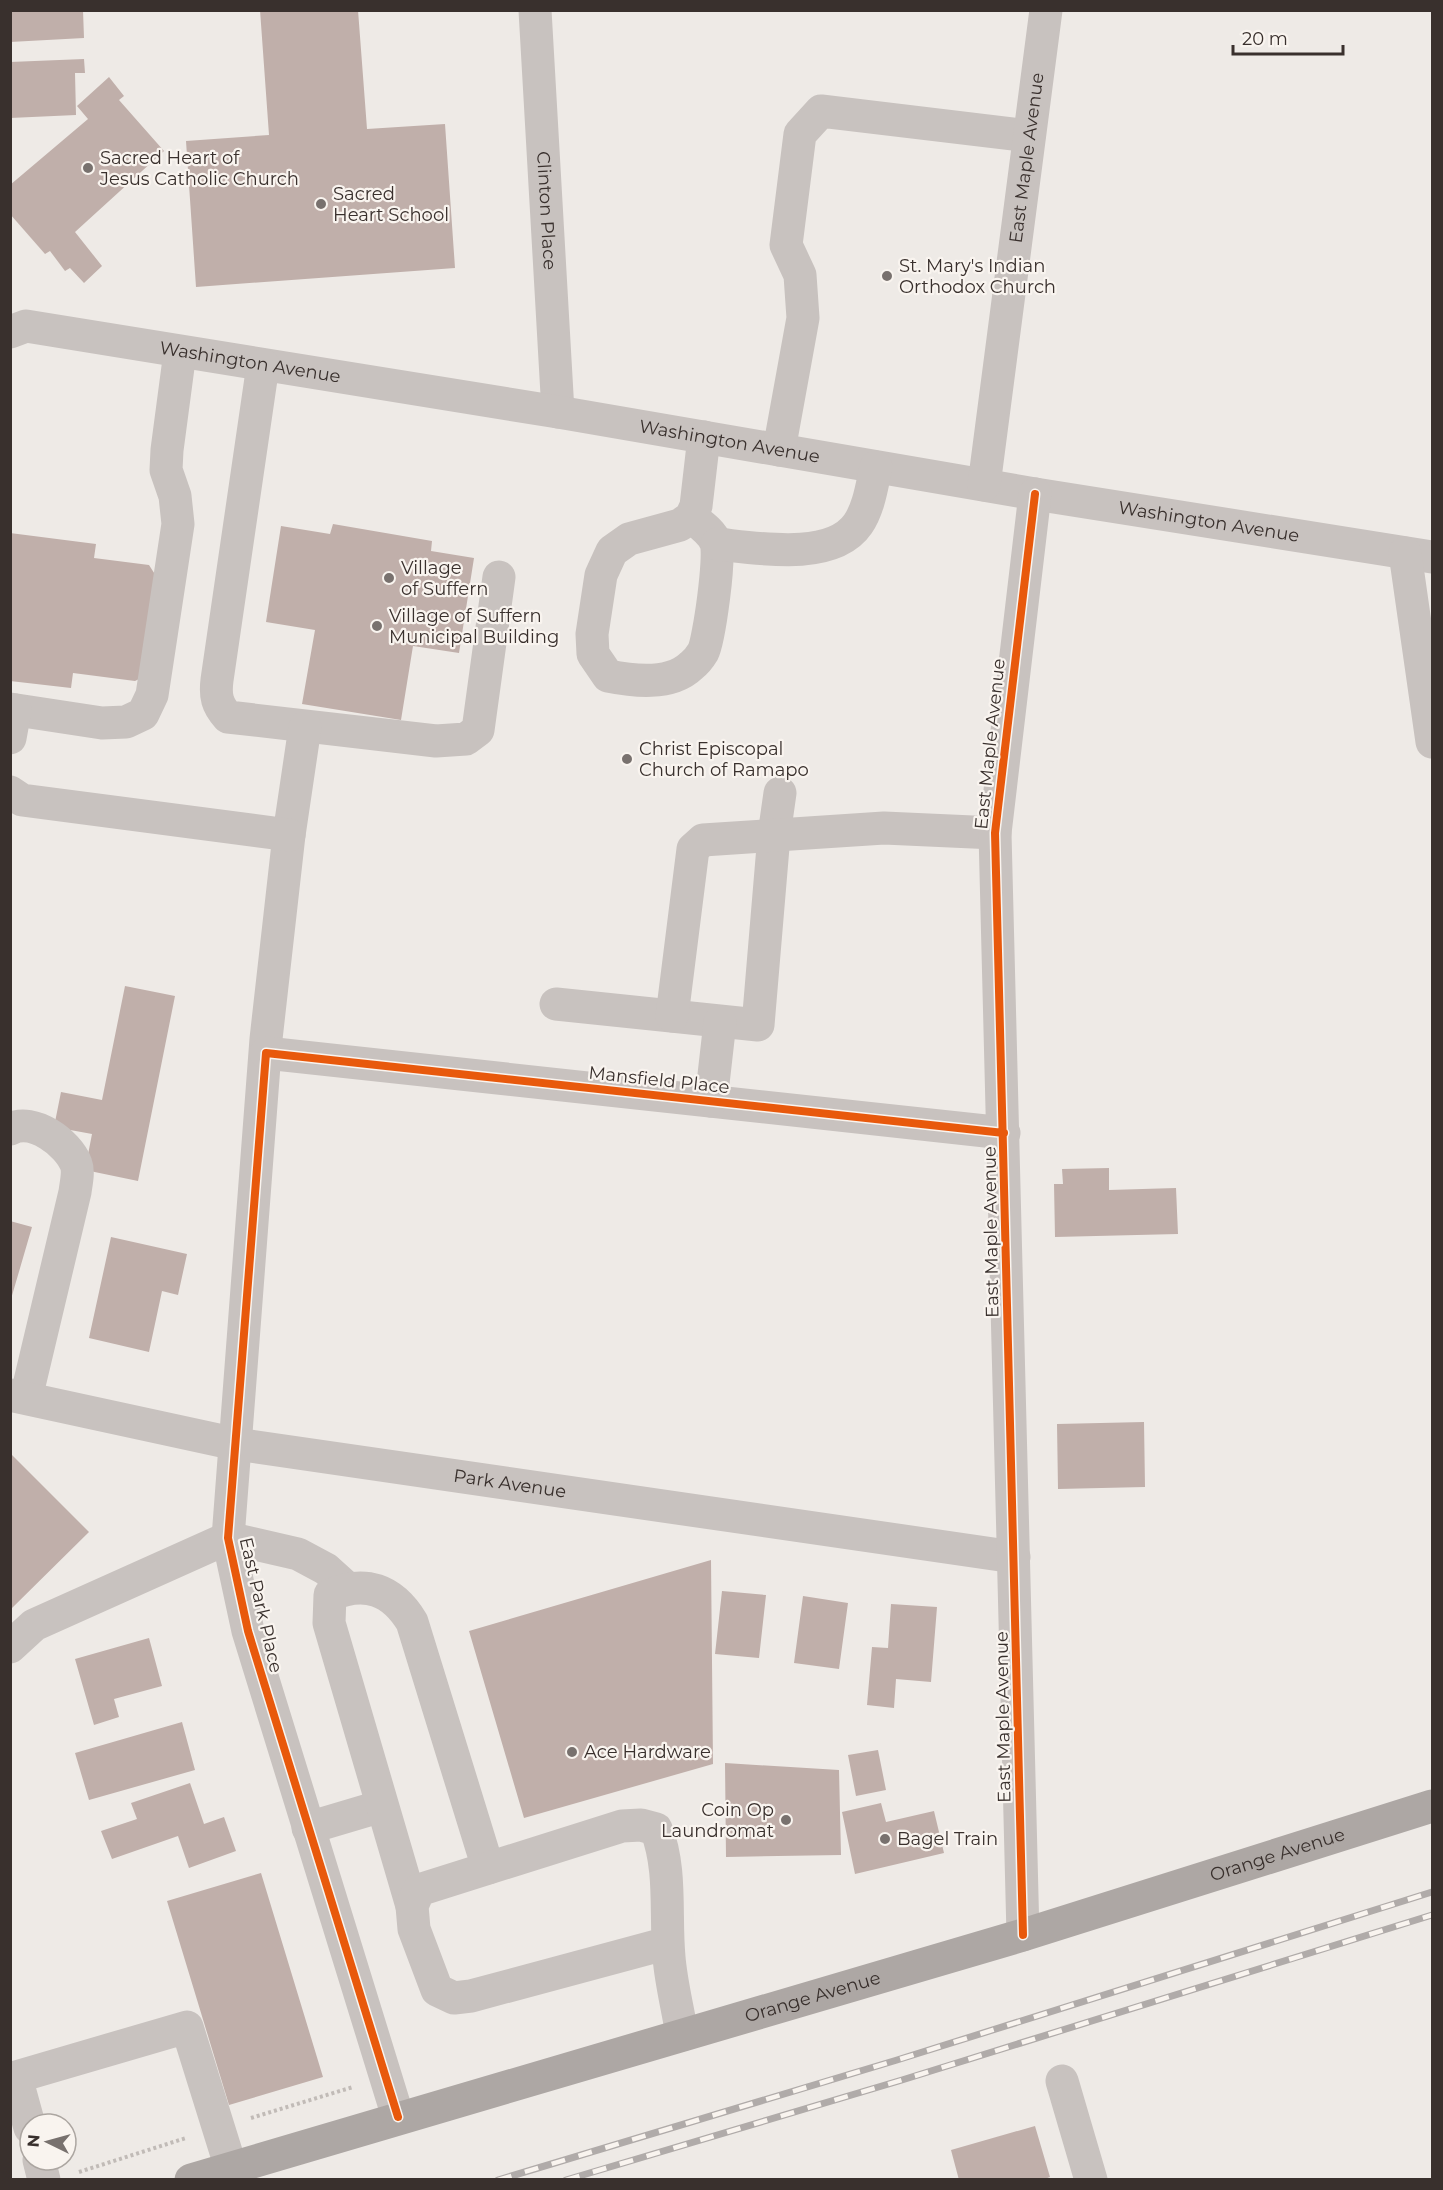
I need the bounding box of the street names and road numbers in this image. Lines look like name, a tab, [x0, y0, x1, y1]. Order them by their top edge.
street label: East Maple Avenue	[1005, 71, 1049, 244]
street label: Clinton Place	[532, 151, 561, 271]
street label: Washington Avenue	[158, 337, 342, 388]
street label: Washington Avenue	[637, 415, 822, 468]
street label: Washington Avenue	[1117, 496, 1301, 547]
street label: East Maple Avenue	[970, 657, 1010, 831]
street label: Mansfield Place	[587, 1062, 731, 1098]
street label: East Maple Avenue	[979, 1146, 1003, 1318]
street label: Park Avenue	[452, 1465, 568, 1503]
street label: East Park Place	[235, 1535, 287, 1675]
street label: East Maple Avenue	[991, 1631, 1015, 1803]
street label: Orange Avenue	[1207, 1823, 1348, 1886]
street label: Orange Avenue	[742, 1967, 883, 2027]

